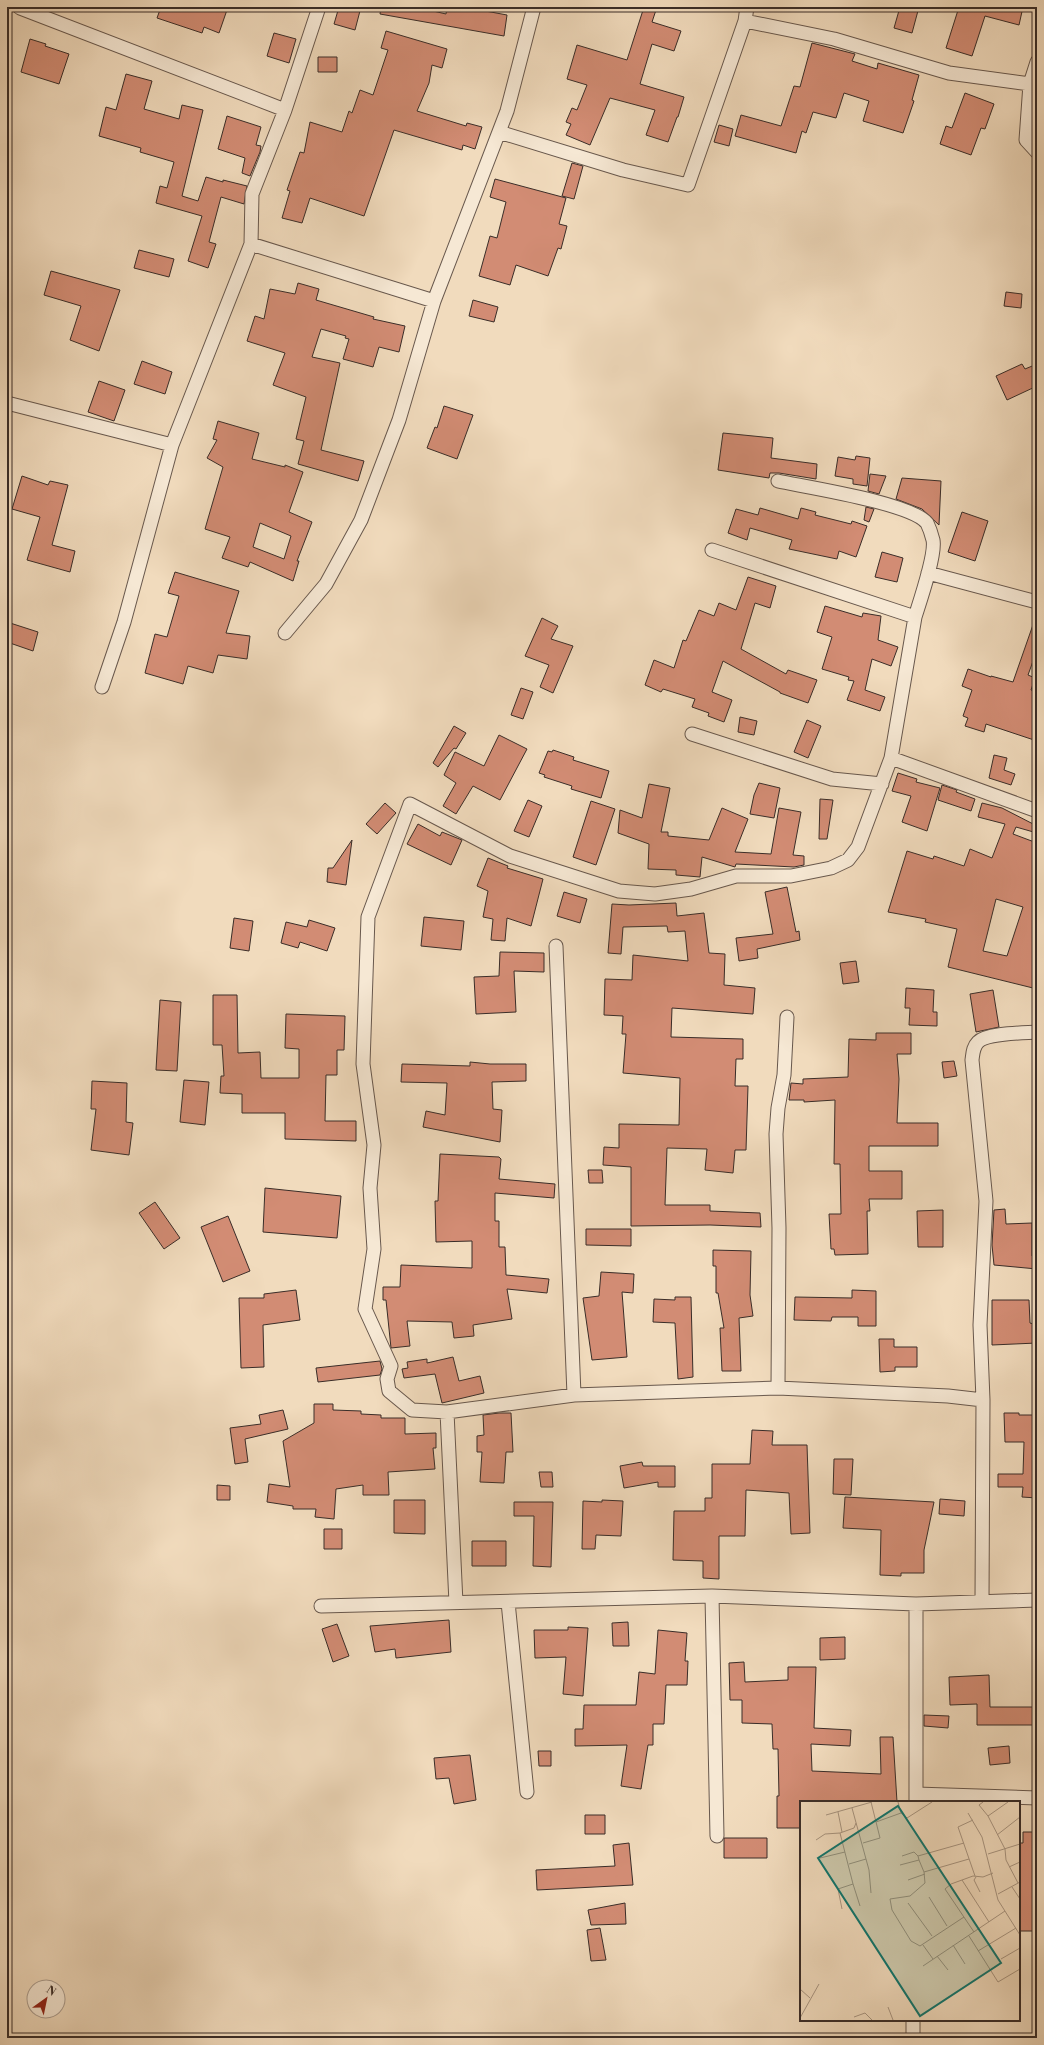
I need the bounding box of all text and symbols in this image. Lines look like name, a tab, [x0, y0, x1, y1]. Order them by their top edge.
inset map	[800, 1801, 1020, 2021]
north arrow	[26, 1979, 66, 2019]
text: N	[43, 1983, 59, 2000]

